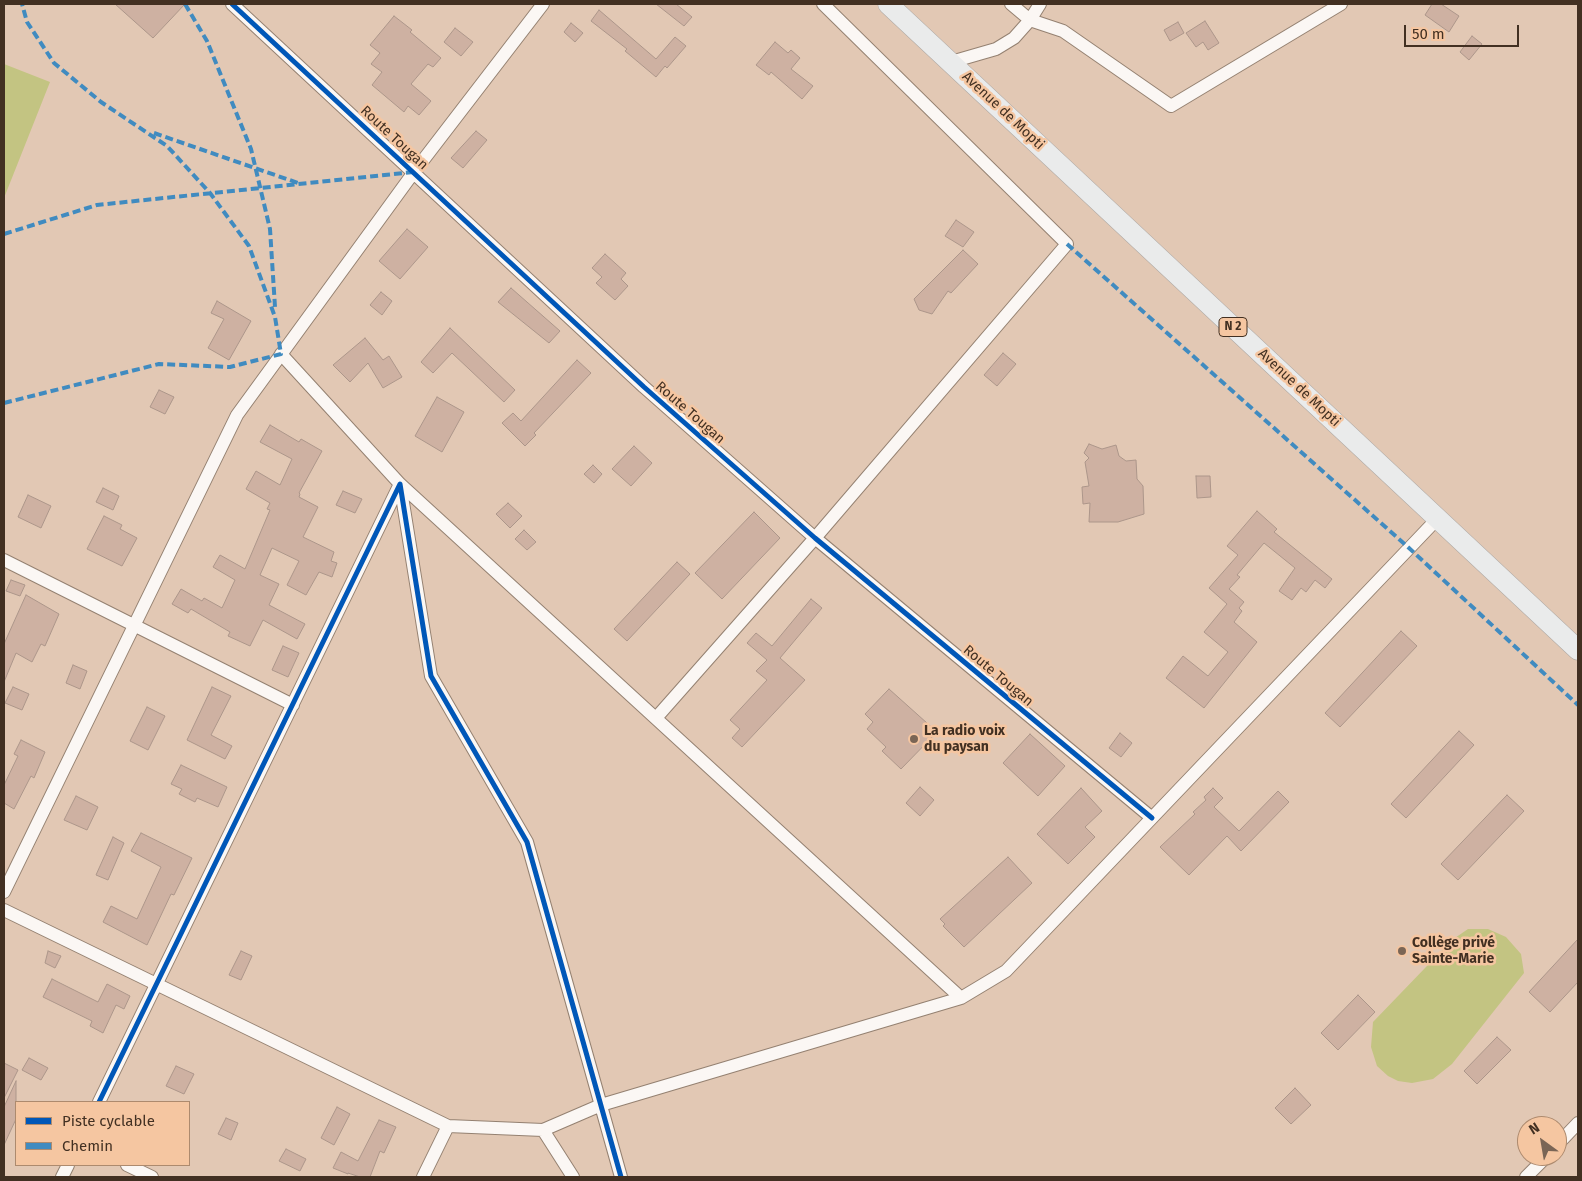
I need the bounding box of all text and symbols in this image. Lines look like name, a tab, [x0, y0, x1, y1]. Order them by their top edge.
scale bar	[1407, 15, 1522, 47]
text: 50 m	[1412, 25, 1445, 43]
street label: Avenue de Mopti	[958, 69, 1048, 153]
street label: Route Tougan	[357, 102, 431, 174]
road number: N 2	[1219, 318, 1247, 337]
street label: Avenue de Mopti	[1254, 346, 1344, 430]
street label: Route Tougan	[652, 378, 728, 448]
street label: Route Tougan	[960, 642, 1036, 710]
place label: La radio voix du paysan	[924, 723, 1005, 756]
marker: La radio voix du paysan	[908, 733, 920, 745]
place label: Collège privé Sainte-Marie	[1412, 935, 1495, 968]
marker: Collège privé Sainte-Marie	[1396, 945, 1408, 957]
legend	[15, 1101, 190, 1166]
text: Piste cyclable	[62, 1112, 155, 1130]
north arrow	[1517, 1116, 1567, 1166]
text: N	[1526, 1119, 1543, 1138]
text: Chemin	[62, 1137, 113, 1155]

